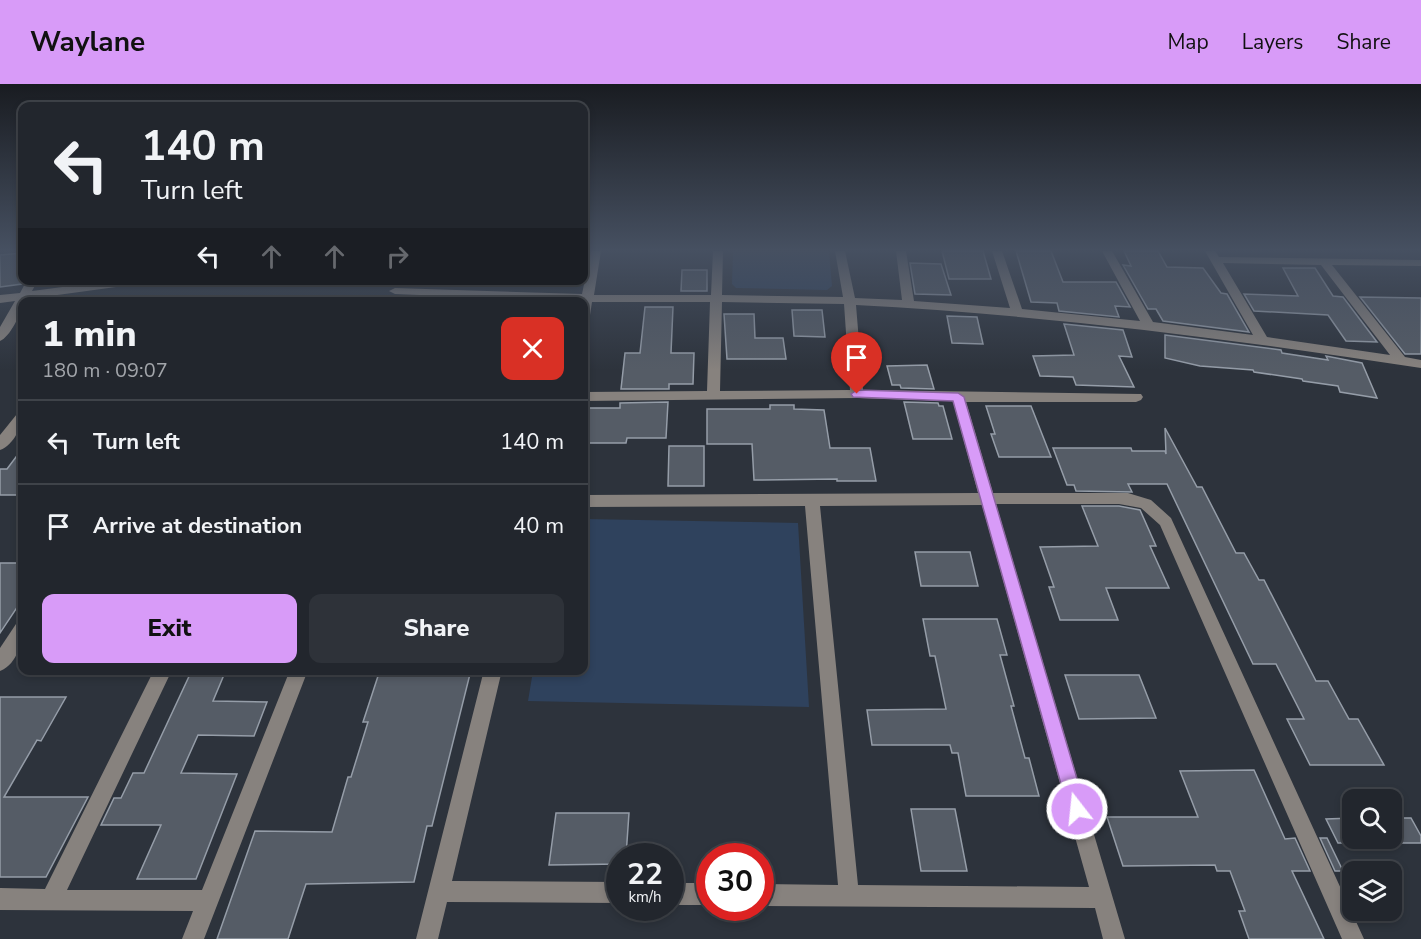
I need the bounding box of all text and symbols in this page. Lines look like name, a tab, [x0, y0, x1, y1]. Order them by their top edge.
text: Waylane	[30, 23, 145, 61]
text: Map	[1167, 28, 1209, 56]
text: Layers	[1242, 28, 1303, 56]
text: Share	[1336, 28, 1391, 56]
text: 140 m	[141, 118, 265, 175]
icon: left	[42, 126, 120, 204]
text: Turn left	[141, 172, 242, 209]
icon: left	[192, 240, 225, 273]
icon: ahead	[255, 240, 288, 273]
icon: ahead	[318, 240, 351, 273]
icon: right	[381, 240, 414, 273]
text: 1 min	[42, 310, 137, 359]
button: close	[501, 317, 564, 380]
pin	[831, 332, 882, 394]
icon: arrive	[840, 341, 873, 374]
text: 180 m · 09:07	[42, 357, 168, 384]
icon: left	[42, 426, 75, 459]
text: Turn left	[93, 427, 180, 457]
text: 140 m	[500, 427, 564, 457]
icon: arrive	[42, 510, 75, 543]
text: Arrive at destination	[93, 511, 302, 541]
text: 40 m	[513, 511, 564, 541]
button: Exit	[42, 594, 297, 663]
button: Share	[309, 594, 564, 663]
position arrow	[1045, 777, 1109, 841]
map controls	[1342, 789, 1402, 921]
button: search	[1342, 789, 1402, 849]
speed limit sign: 30	[696, 843, 774, 921]
text: 22	[627, 854, 663, 895]
button: layers	[1342, 861, 1402, 921]
text: km/h	[628, 887, 662, 907]

